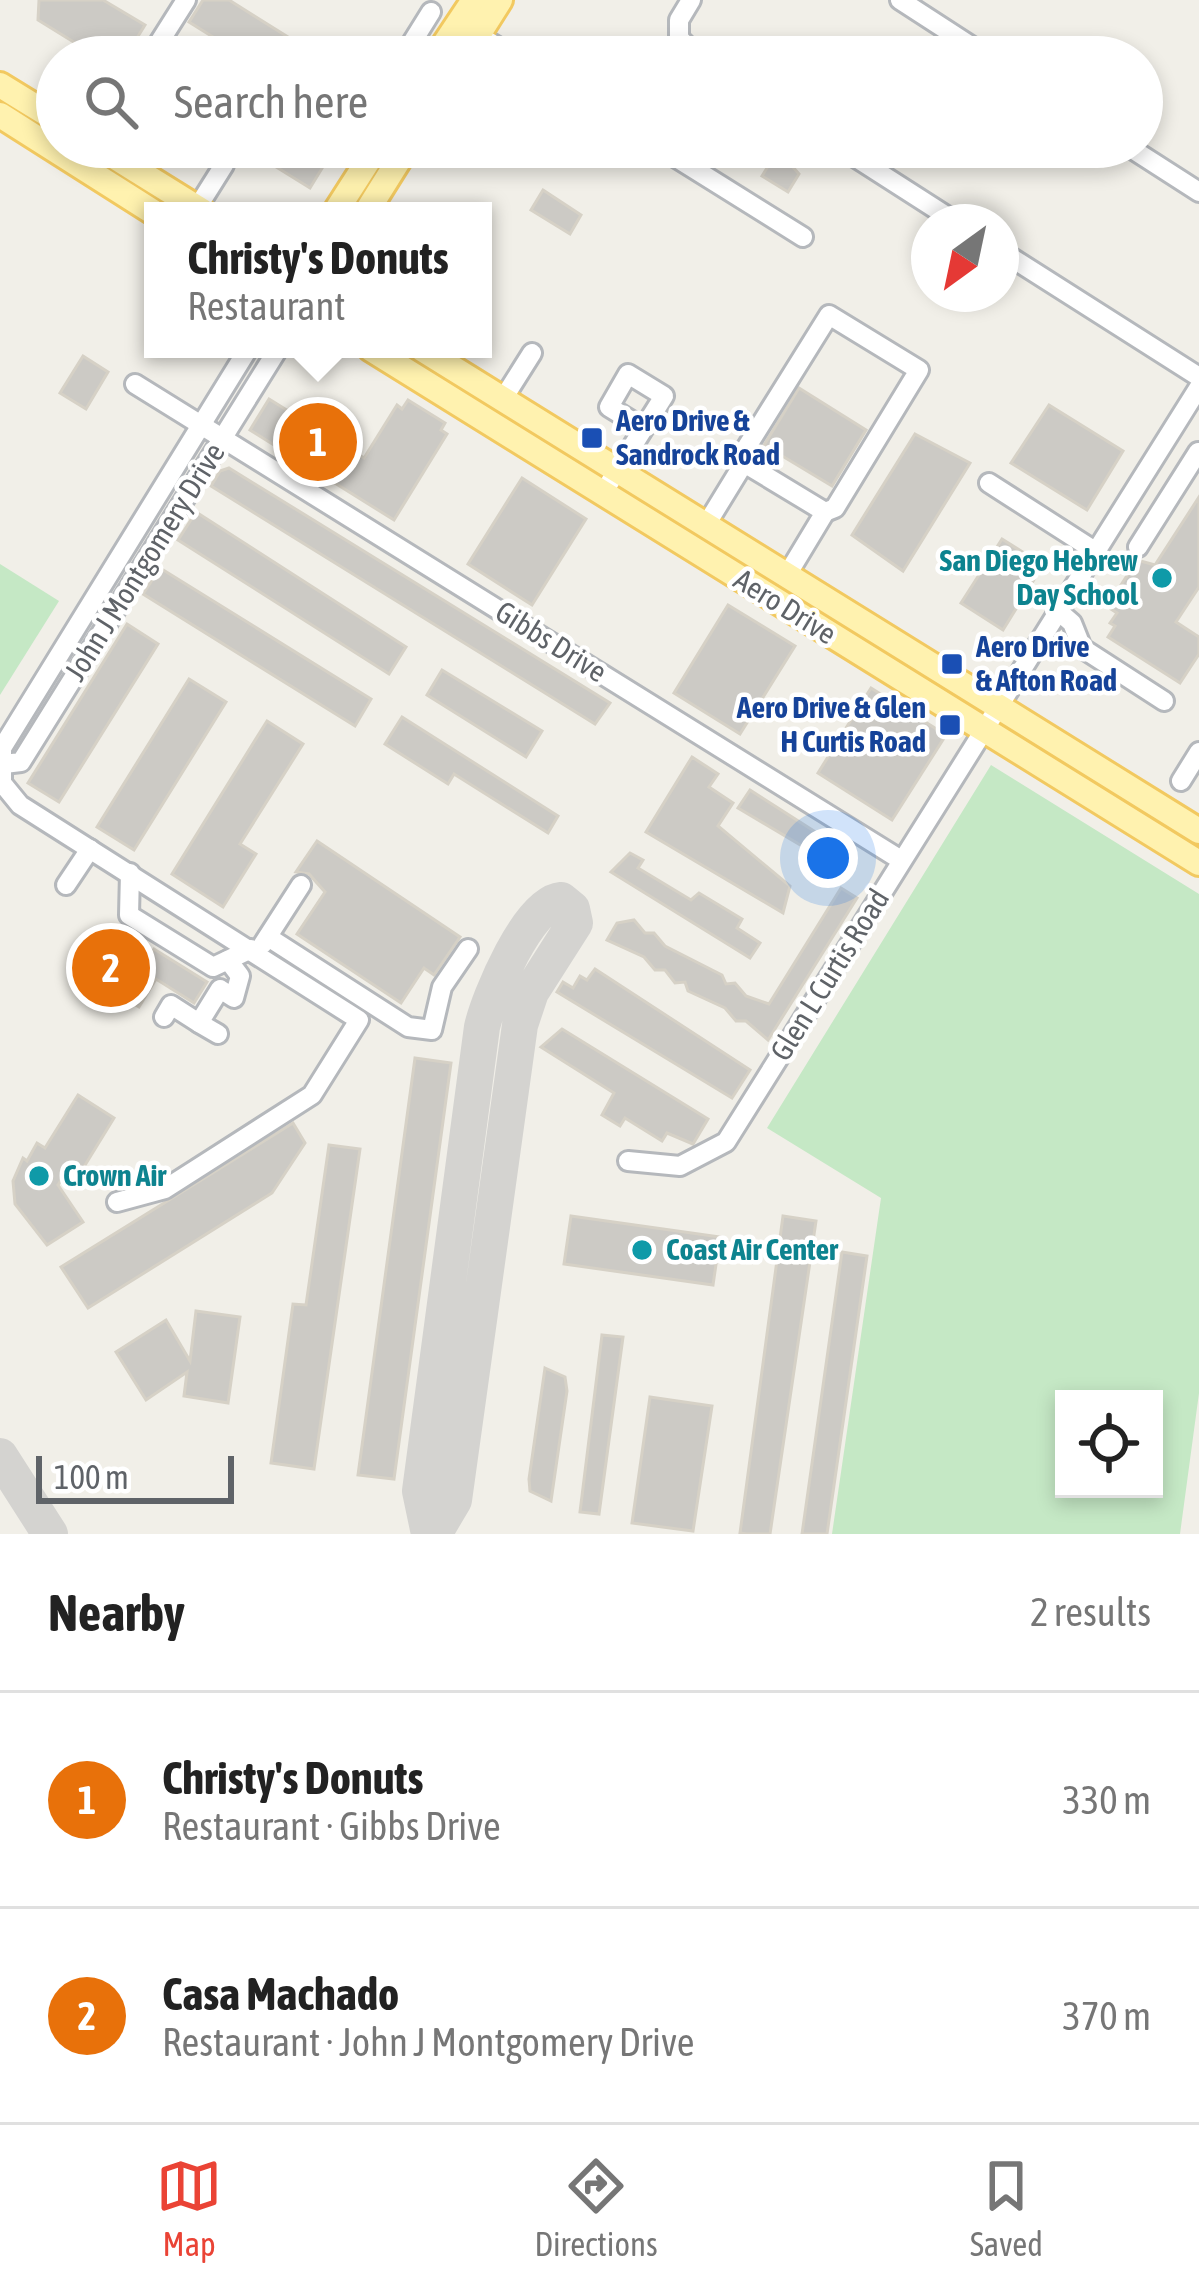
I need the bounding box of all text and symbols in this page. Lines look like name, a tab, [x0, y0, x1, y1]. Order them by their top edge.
search box	[36, 36, 1163, 168]
icon: search	[78, 69, 144, 135]
text: Search here	[174, 76, 368, 128]
popup	[144, 202, 492, 358]
north arrow	[911, 204, 1019, 312]
text: Christy's Donuts	[187, 232, 449, 284]
text: Restaurant	[187, 284, 346, 328]
pin: 1	[279, 397, 357, 487]
place label: Aero Drive & Sandrock Road	[615, 403, 780, 471]
marker: Aero Drive & Sandrock Road	[579, 425, 605, 451]
street label: John J Montgomery Drive	[57, 437, 231, 686]
place label: San Diego Hebrew Day School	[940, 543, 1139, 611]
street label: Aero Drive	[728, 562, 843, 651]
marker: San Diego Hebrew Day School	[1149, 565, 1175, 591]
street label: Gibbs Drive	[490, 594, 613, 688]
place label: Aero Drive & Afton Road	[975, 629, 1117, 697]
marker: Aero Drive & Afton Road	[939, 651, 965, 677]
place label: Aero Drive & Glen H Curtis Road	[736, 690, 926, 758]
marker: Aero Drive & Glen H Curtis Road	[937, 712, 963, 738]
your location	[798, 828, 858, 888]
street label: Glen L Curtis Road	[763, 883, 895, 1066]
pin: 2	[72, 923, 150, 1013]
place label: Crown Air	[63, 1158, 167, 1192]
marker: Crown Air	[26, 1163, 52, 1189]
place label: Coast Air Center	[666, 1232, 839, 1266]
marker: Coast Air Center	[629, 1237, 655, 1263]
map controls	[1055, 1390, 1163, 1498]
button: locate	[1055, 1390, 1163, 1498]
scale bar	[36, 1450, 234, 1503]
text: 100 m	[54, 1458, 129, 1496]
text: Nearby	[48, 1583, 185, 1642]
text: 2 results	[1030, 1590, 1151, 1634]
text: Christy's Donuts	[162, 1752, 423, 1804]
text: 1	[78, 1778, 96, 1822]
text: 330 m	[1063, 1778, 1151, 1822]
text: Restaurant · Gibbs Drive	[162, 1804, 501, 1848]
text: Casa Machado	[162, 1968, 399, 2020]
text: 2	[78, 1994, 96, 2038]
text: 370 m	[1063, 1994, 1151, 2038]
text: Restaurant · John J Montgomery Drive	[162, 2020, 694, 2064]
tab: Map	[156, 2153, 222, 2263]
tab: Directions	[534, 2153, 658, 2263]
tab: Saved	[970, 2153, 1043, 2263]

